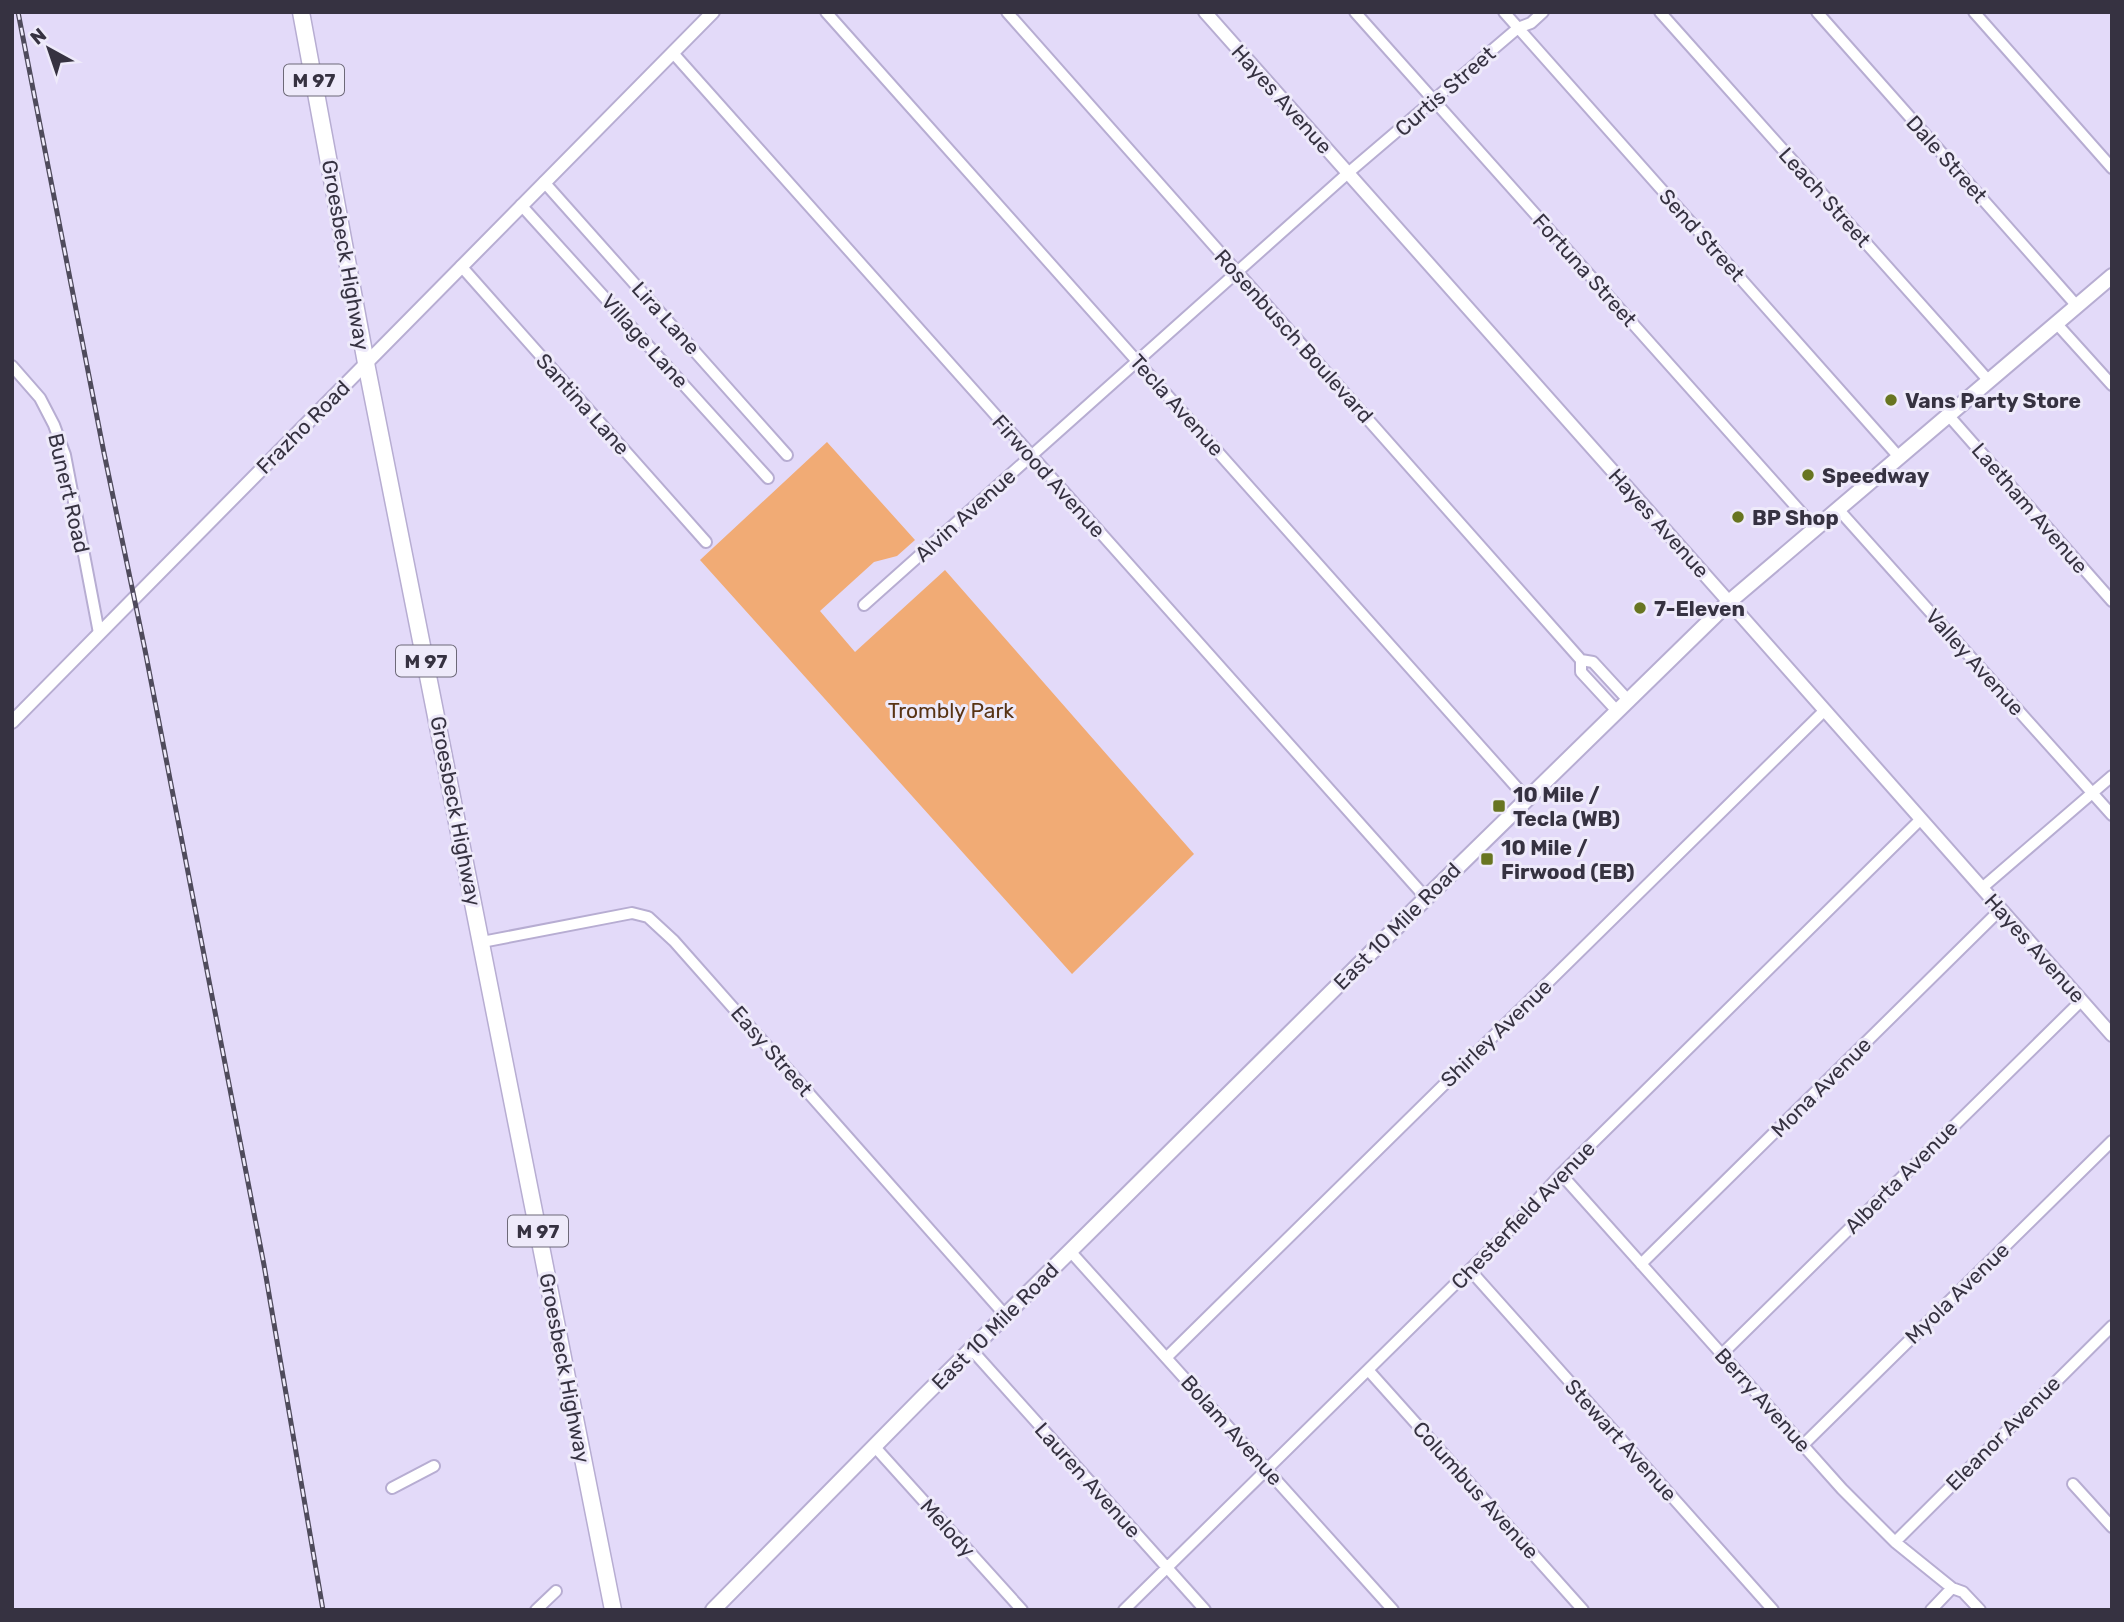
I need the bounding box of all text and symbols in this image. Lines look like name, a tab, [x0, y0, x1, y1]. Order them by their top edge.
north arrow	[14, 14, 84, 84]
text: N	[26, 23, 51, 50]
street label: Hayes Avenue	[1226, 39, 1338, 159]
street label: Curtis Street	[1390, 41, 1500, 141]
road number: M 97	[284, 64, 344, 96]
street label: Dale Street	[1901, 110, 1993, 208]
street label: Leach Street	[1774, 142, 1876, 252]
street label: Groesbeck Highway	[317, 158, 375, 353]
street label: Send Street	[1654, 184, 1750, 286]
street label: Fortuna Street	[1528, 208, 1642, 332]
street label: Rosenbusch Boulevard	[1210, 244, 1378, 428]
street label: Lira Lane	[627, 276, 705, 360]
street label: Village Lane	[596, 289, 694, 393]
street label: Santina Lane	[531, 348, 635, 460]
street label: Tecla Avenue	[1125, 349, 1229, 461]
street label: Frazho Road	[251, 375, 355, 479]
place label: Vans Party Store	[1905, 388, 2081, 413]
marker: Vans Party Store	[1883, 392, 1899, 408]
street label: Firwood Avenue	[987, 409, 1111, 543]
street label: Bunert Road	[43, 431, 95, 555]
street label: Laetham Avenue	[1967, 438, 2093, 578]
street label: Alvin Avenue	[910, 463, 1020, 567]
street label: Hayes Avenue	[1603, 463, 1715, 583]
place label: Speedway	[1822, 463, 1930, 488]
marker: Speedway	[1800, 467, 1816, 483]
place label: BP Shop	[1752, 505, 1839, 530]
marker: BP Shop	[1730, 509, 1746, 525]
place label: 7-Eleven	[1654, 596, 1745, 621]
marker: 7-Eleven	[1632, 600, 1648, 616]
street label: Valley Avenue	[1921, 604, 2029, 720]
road number: M 97	[396, 646, 456, 676]
park label: Trombly Park	[888, 698, 1014, 723]
street label: Groesbeck Highway	[425, 714, 487, 908]
place label: 10 Mile / Tecla (WB)	[1513, 782, 1620, 831]
marker: 10 Mile / Tecla (WB)	[1491, 798, 1507, 814]
place label: 10 Mile / Firwood (EB)	[1501, 835, 1635, 884]
marker: 10 Mile / Firwood (EB)	[1479, 851, 1495, 867]
street label: East 10 Mile Road	[1328, 857, 1466, 995]
street label: Hayes Avenue	[1979, 888, 2091, 1008]
street label: Shirley Avenue	[1435, 974, 1557, 1092]
street label: Easy Street	[726, 1001, 818, 1101]
street label: Mona Avenue	[1766, 1032, 1876, 1142]
street label: Alberta Avenue	[1839, 1115, 1963, 1239]
street label: Chesterfield Avenue	[1446, 1136, 1600, 1294]
road number: M 97	[508, 1216, 568, 1246]
street label: Myola Avenue	[1900, 1237, 2014, 1349]
street label: East 10 Mile Road	[926, 1257, 1064, 1395]
street label: Groesbeck Highway	[534, 1271, 596, 1465]
street label: Berry Avenue	[1710, 1343, 1816, 1457]
street label: Bolam Avenue	[1176, 1370, 1288, 1490]
street label: Eleanor Avenue	[1941, 1371, 2065, 1495]
street label: Stewart Avenue	[1560, 1374, 1682, 1506]
street label: Columbus Avenue	[1408, 1416, 1544, 1564]
street label: Lauren Avenue	[1030, 1417, 1146, 1543]
street label: Melody	[915, 1494, 981, 1563]

